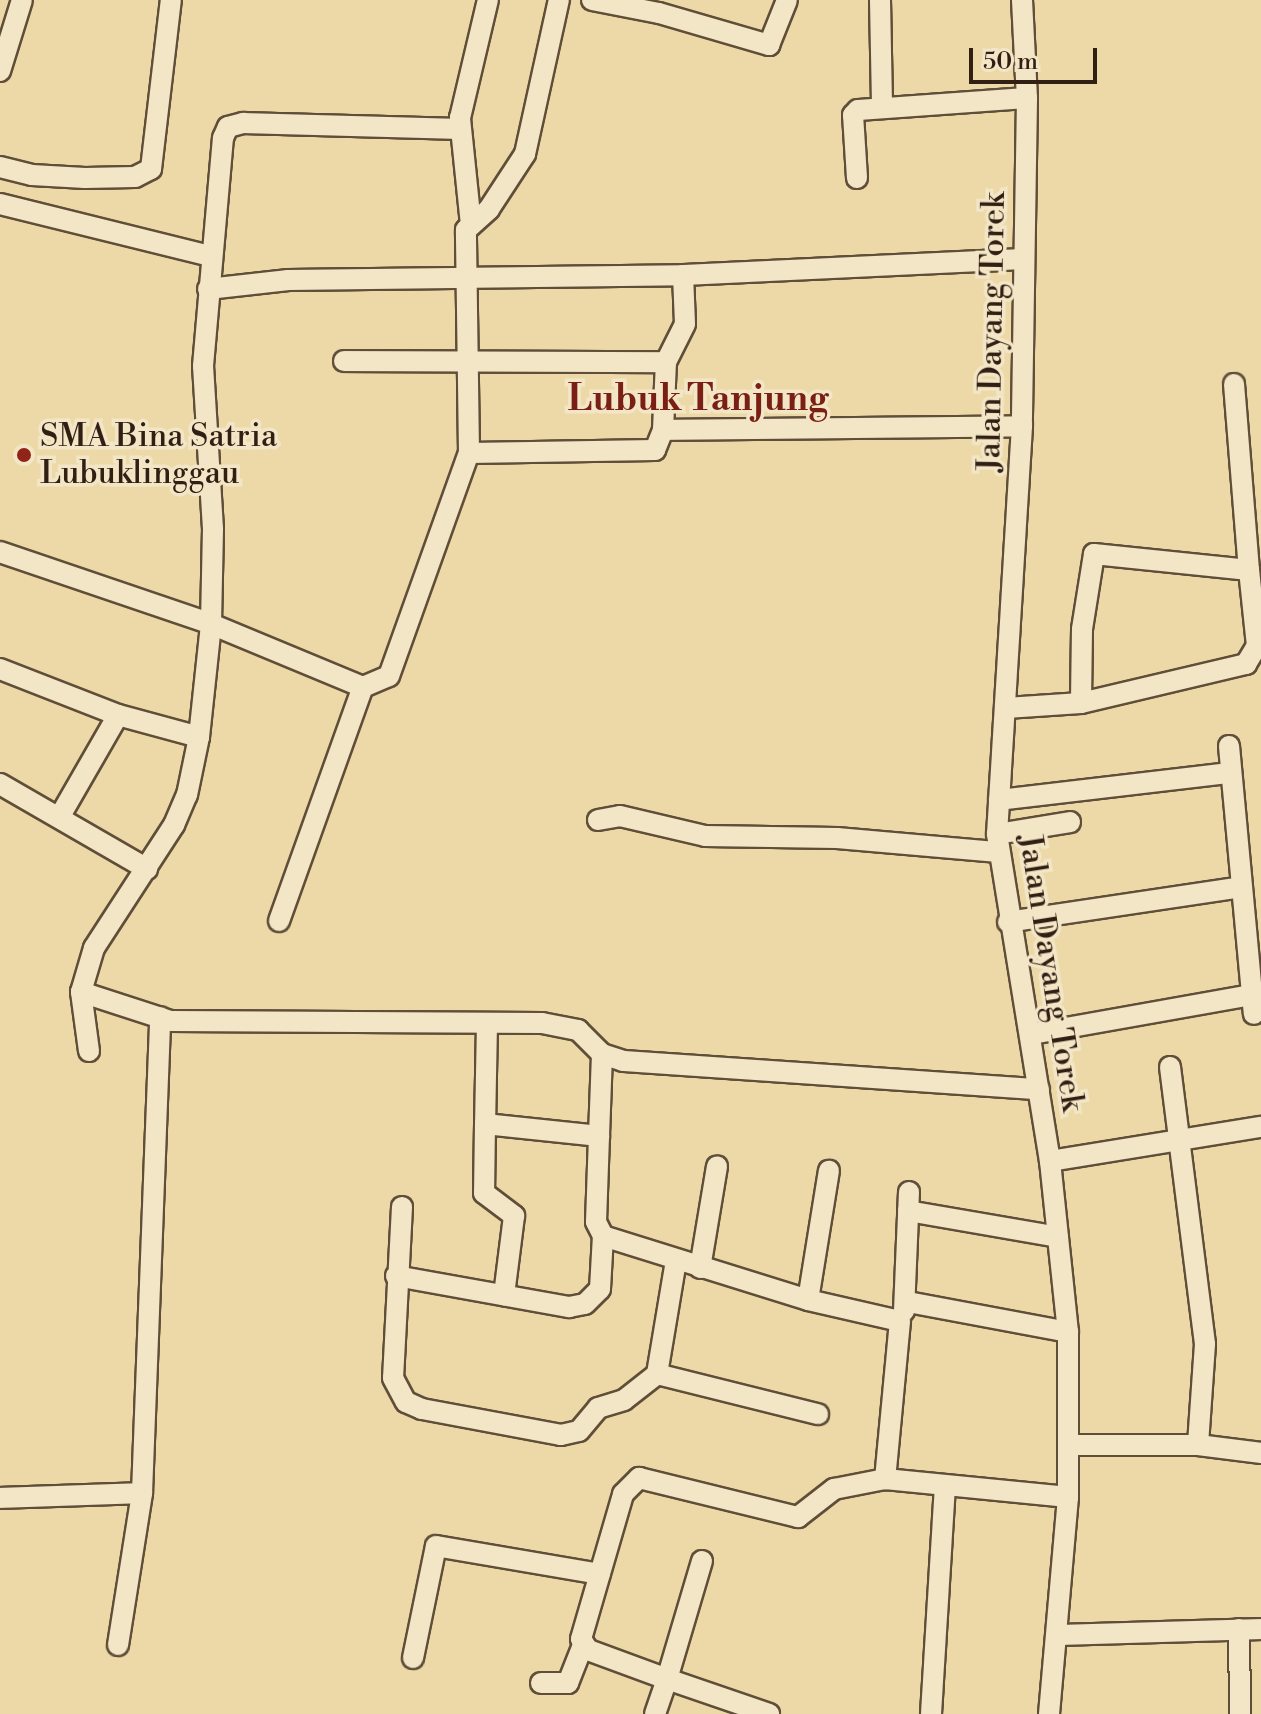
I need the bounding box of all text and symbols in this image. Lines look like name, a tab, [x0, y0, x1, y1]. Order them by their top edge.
scale bar	[973, 32, 1101, 82]
text: 50 m	[983, 47, 1038, 77]
street label: Jalan Dayang Torek	[970, 192, 1014, 472]
district label: Lubuk Tanjung	[568, 378, 828, 422]
place label: SMA Bina Satria Lubuklinggau	[40, 418, 277, 493]
marker: SMA Bina Satria Lubuklinggau	[15, 446, 33, 464]
street label: Jalan Dayang Torek	[1010, 832, 1092, 1114]

